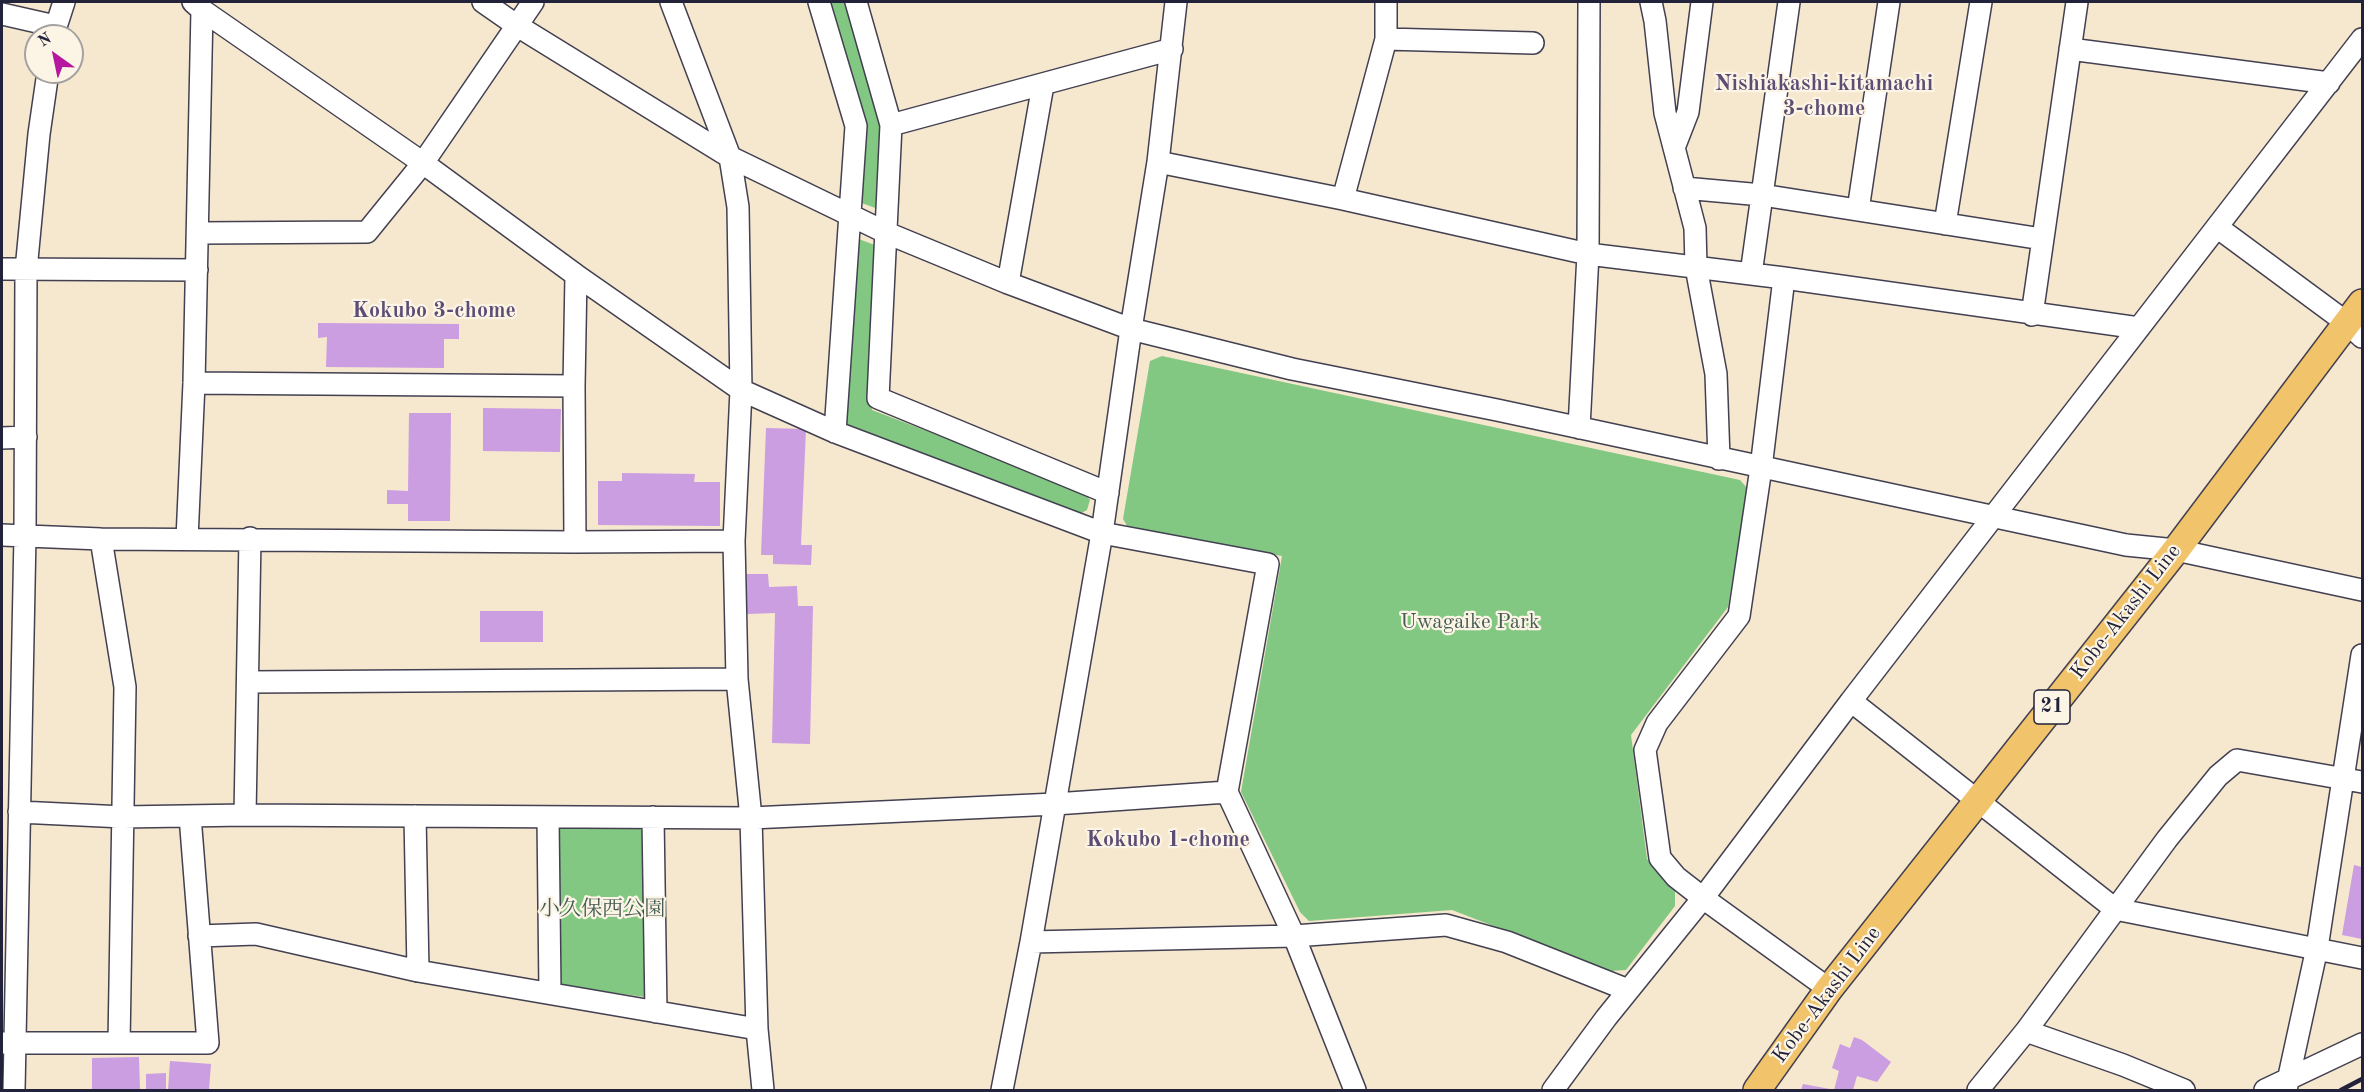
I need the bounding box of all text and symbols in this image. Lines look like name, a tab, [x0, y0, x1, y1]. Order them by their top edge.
north arrow	[24, 24, 84, 84]
text: N	[36, 31, 55, 51]
district label: Nishiakashi-kitamachi 3-chome	[1715, 71, 1933, 122]
district label: Kokubo 3-chome	[352, 298, 516, 324]
street label: Kobe-Akashi Line	[2065, 539, 2187, 685]
park label: Uwagaike Park	[1400, 609, 1540, 635]
road number: 21	[2034, 690, 2070, 724]
district label: Kokubo 1-chome	[1086, 827, 1250, 853]
park label: 小久保西公園	[539, 896, 665, 922]
street label: Kobe-Akashi Line	[1767, 922, 1887, 1068]

